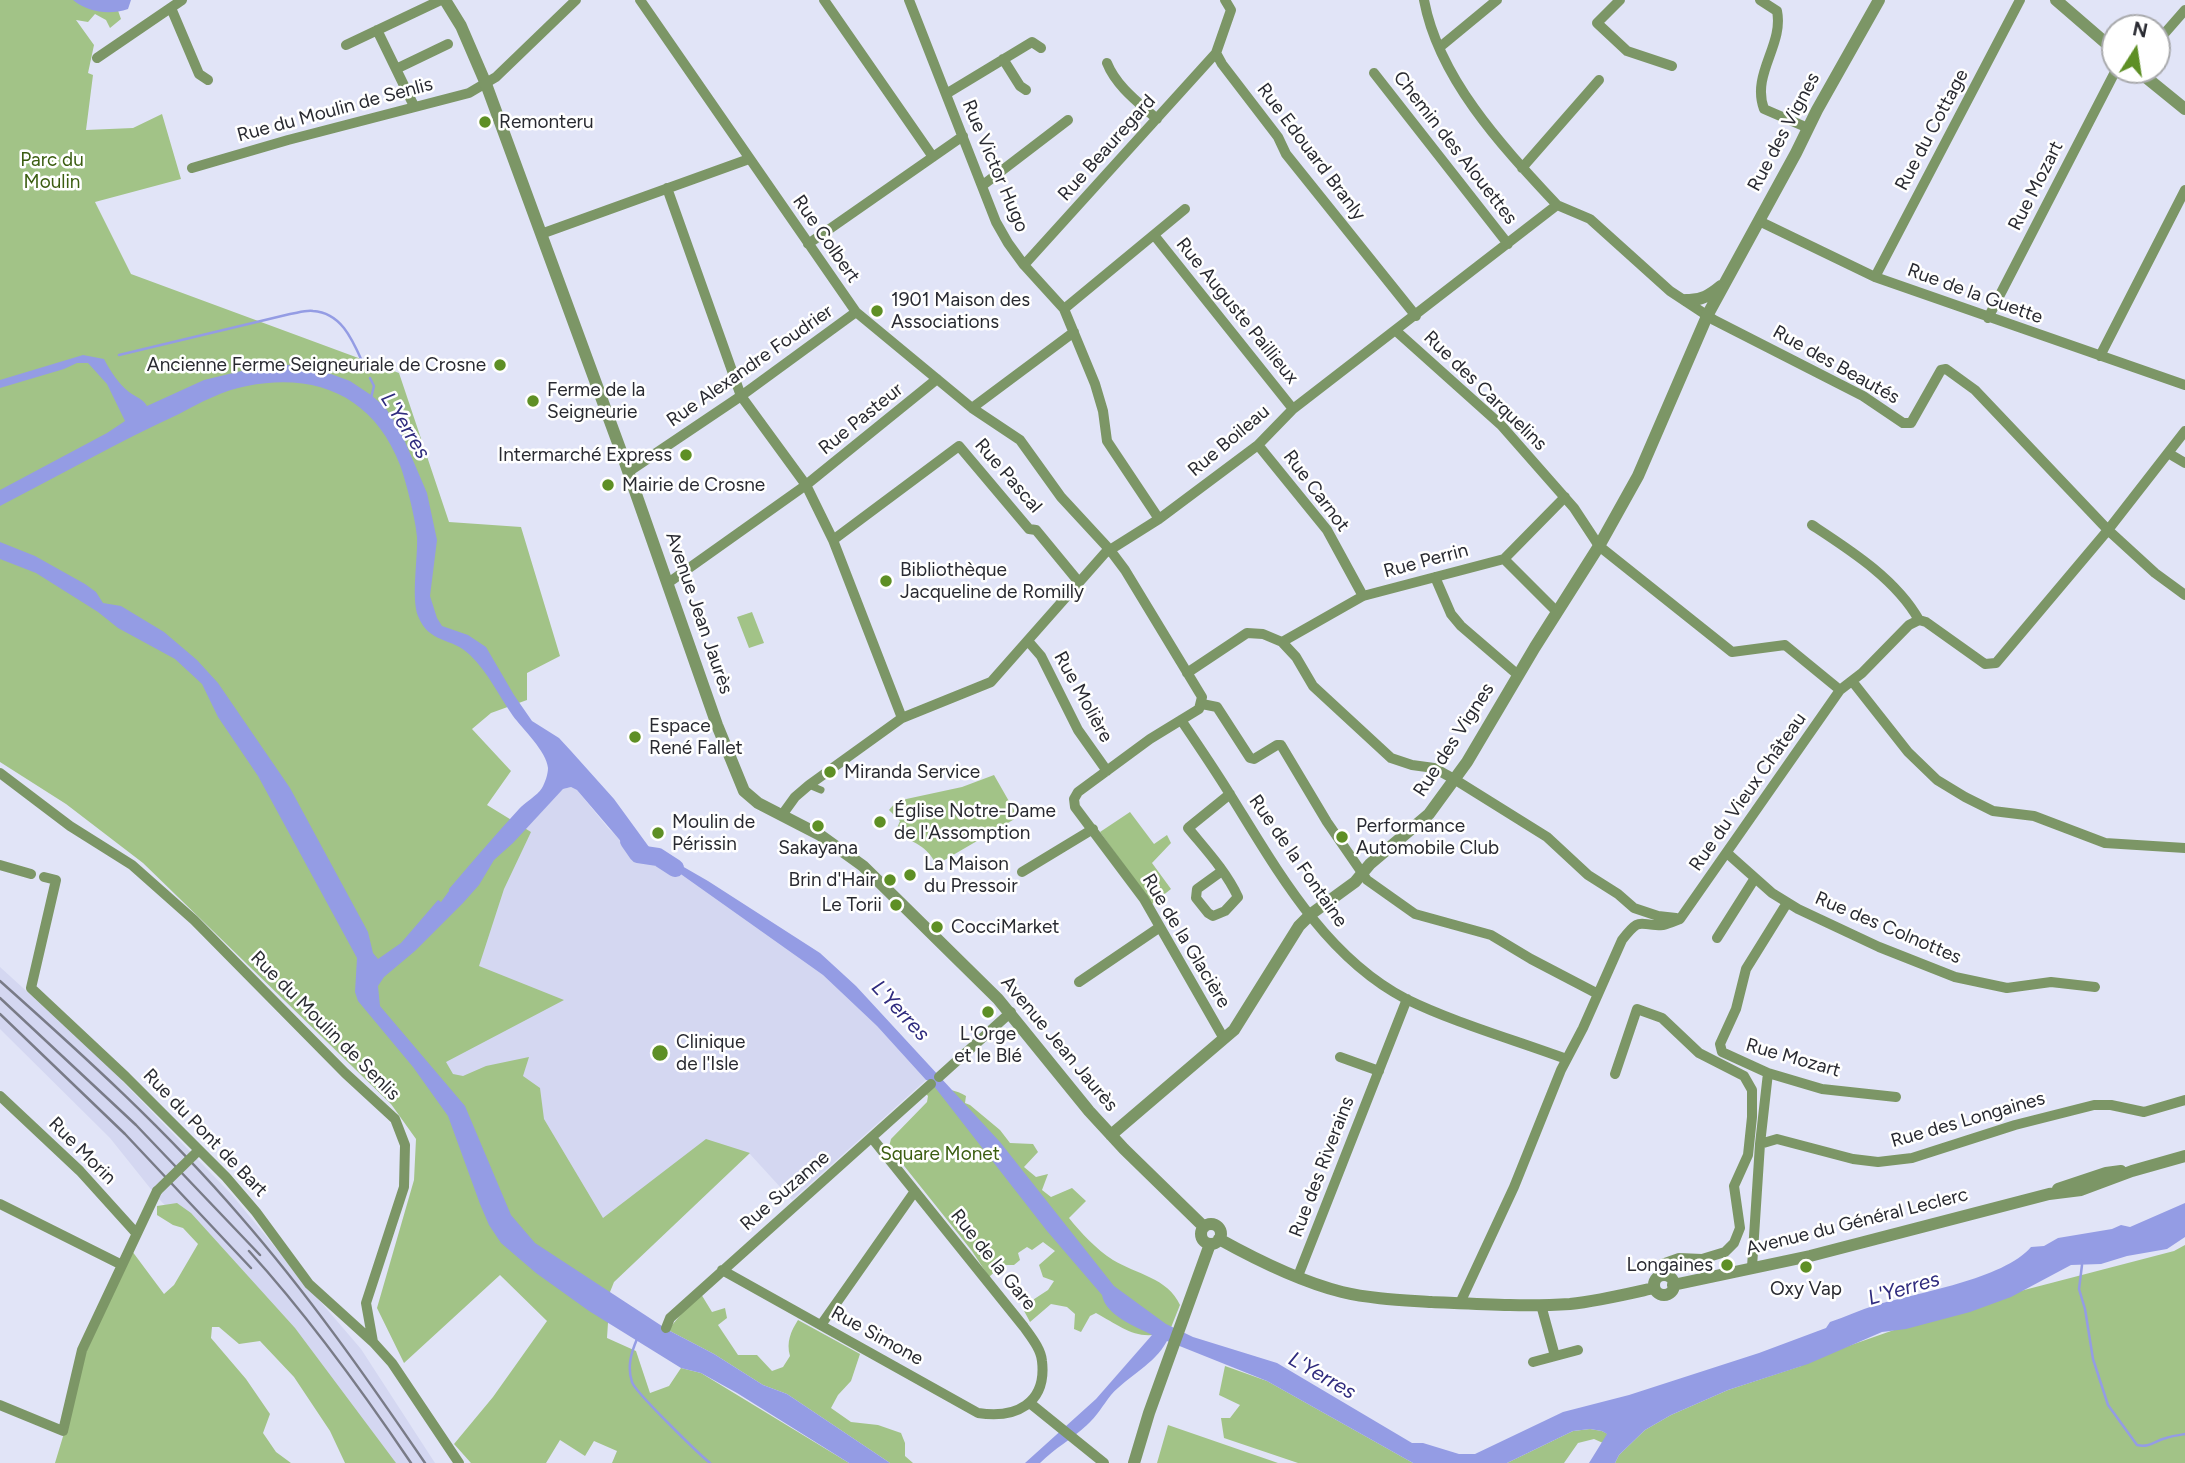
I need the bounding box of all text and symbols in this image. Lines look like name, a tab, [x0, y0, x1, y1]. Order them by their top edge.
north arrow	[2101, 14, 2171, 84]
text: N	[2130, 17, 2150, 43]
street label: Rue du Cottage	[1890, 65, 1974, 195]
street label: Chemin des Alouettes	[1388, 67, 1522, 229]
street label: Rue des Vignes	[1743, 69, 1825, 195]
street label: Rue du Moulin de Senlis	[235, 73, 435, 147]
street label: Rue Edouard Branly	[1252, 79, 1370, 225]
street label: Rue Beauregard	[1053, 90, 1161, 206]
street label: Rue Victor Hugo	[957, 96, 1033, 236]
place label: Remonteru	[499, 111, 594, 133]
marker: Remonteru	[477, 114, 493, 130]
street label: Rue Mozart	[2004, 137, 2068, 235]
park label: Parc du Moulin	[20, 149, 84, 193]
street label: Rue Colbert	[788, 191, 864, 287]
street label: Rue Auguste Paillieux	[1171, 233, 1303, 389]
street label: Rue de la Guette	[1904, 259, 2046, 329]
place label: 1901 Maison des Associations	[891, 289, 1030, 333]
street label: Rue Alexandre Foudrier	[663, 300, 837, 432]
marker: 1901 Maison des Associations	[869, 303, 885, 319]
street label: Rue des Beautés	[1769, 321, 1903, 409]
street label: Rue des Carquelins	[1419, 326, 1551, 456]
place label: Ancienne Ferme Seigneuriale de Crosne	[147, 354, 486, 376]
marker: Ancienne Ferme Seigneuriale de Crosne	[492, 357, 508, 373]
street label: Rue Pasteur	[814, 378, 908, 460]
place label: Ferme de la Seigneurie	[547, 379, 645, 423]
water label: L'Yerres	[375, 388, 435, 464]
marker: Ferme de la Seigneurie	[525, 393, 541, 409]
street label: Rue Boileau	[1184, 400, 1274, 482]
street label: Rue Pascal	[970, 434, 1046, 518]
place label: Intermarché Express	[498, 444, 672, 466]
street label: Rue Carnot	[1278, 446, 1354, 536]
marker: Intermarché Express	[678, 447, 694, 463]
place label: Mairie de Crosne	[622, 474, 765, 496]
marker: Mairie de Crosne	[600, 477, 616, 493]
street label: Avenue Jean Jaurès	[661, 529, 737, 697]
street label: Rue Perrin	[1381, 539, 1471, 583]
place label: Bibliothèque Jacqueline de Romilly	[900, 559, 1084, 603]
marker: Bibliothèque Jacqueline de Romilly	[878, 573, 894, 589]
street label: Rue Molière	[1049, 648, 1117, 746]
street label: Rue des Vignes	[1409, 679, 1499, 801]
street label: Rue du Vieux Château	[1685, 708, 1811, 876]
place label: Espace René Fallet	[649, 715, 743, 759]
marker: Espace René Fallet	[627, 729, 643, 745]
place label: Miranda Service	[844, 761, 980, 783]
marker: Miranda Service	[822, 764, 838, 780]
street label: Rue de la Fontaine	[1244, 790, 1352, 932]
place label: Église Notre-Dame de l'Assomption	[894, 800, 1056, 844]
place label: Moulin de Périssin	[672, 811, 755, 855]
marker: Église Notre-Dame de l'Assomption	[872, 814, 888, 830]
place label: Performance Automobile Club	[1356, 815, 1499, 859]
marker: Sakayana	[810, 818, 826, 834]
marker: Moulin de Périssin	[650, 825, 666, 841]
marker: Performance Automobile Club	[1334, 829, 1350, 845]
place label: Sakayana	[778, 837, 858, 859]
place label: La Maison du Pressoir	[924, 853, 1018, 897]
marker: La Maison du Pressoir	[902, 867, 918, 883]
place label: Brin d'Hair	[789, 869, 876, 891]
street label: Rue de la Glacière	[1137, 870, 1235, 1012]
marker: Brin d'Hair	[882, 872, 898, 888]
street label: Rue des Colnottes	[1811, 887, 1965, 969]
place label: Le Torii	[821, 894, 882, 916]
marker: Le Torii	[888, 897, 904, 913]
place label: CocciMarket	[951, 916, 1059, 938]
marker: CocciMarket	[929, 919, 945, 935]
street label: Rue du Moulin de Senlis	[246, 947, 404, 1105]
street label: Avenue Jean Jaurès	[996, 972, 1122, 1116]
water label: L'Yerres	[866, 975, 934, 1047]
marker: L'Orge et le Blé	[980, 1004, 996, 1020]
place label: L'Orge et le Blé	[954, 1023, 1022, 1067]
place label: Clinique de l'Isle	[676, 1031, 745, 1075]
street label: Rue Mozart	[1743, 1034, 1843, 1082]
marker: Clinique de l'Isle	[650, 1043, 670, 1063]
street label: Rue du Pont de Bart	[138, 1064, 272, 1202]
street label: Rue des Longaines	[1888, 1087, 2048, 1153]
street label: Rue des Riverains	[1285, 1093, 1359, 1241]
street label: Rue Morin	[44, 1113, 120, 1189]
park label: Square Monet	[880, 1143, 1000, 1165]
street label: Rue Suzanne	[736, 1146, 834, 1236]
street label: Avenue du Général Leclerc	[1744, 1183, 1970, 1261]
street label: Rue de la Gare	[945, 1205, 1041, 1315]
place label: Longaines	[1626, 1254, 1713, 1276]
marker: Longaines	[1719, 1257, 1735, 1273]
marker: Oxy Vap	[1798, 1259, 1814, 1275]
water label: L'Yerres	[1865, 1267, 1943, 1311]
place label: Oxy Vap	[1770, 1278, 1842, 1300]
street label: Rue Simone	[827, 1301, 927, 1371]
water label: L'Yerres	[1284, 1347, 1360, 1405]

